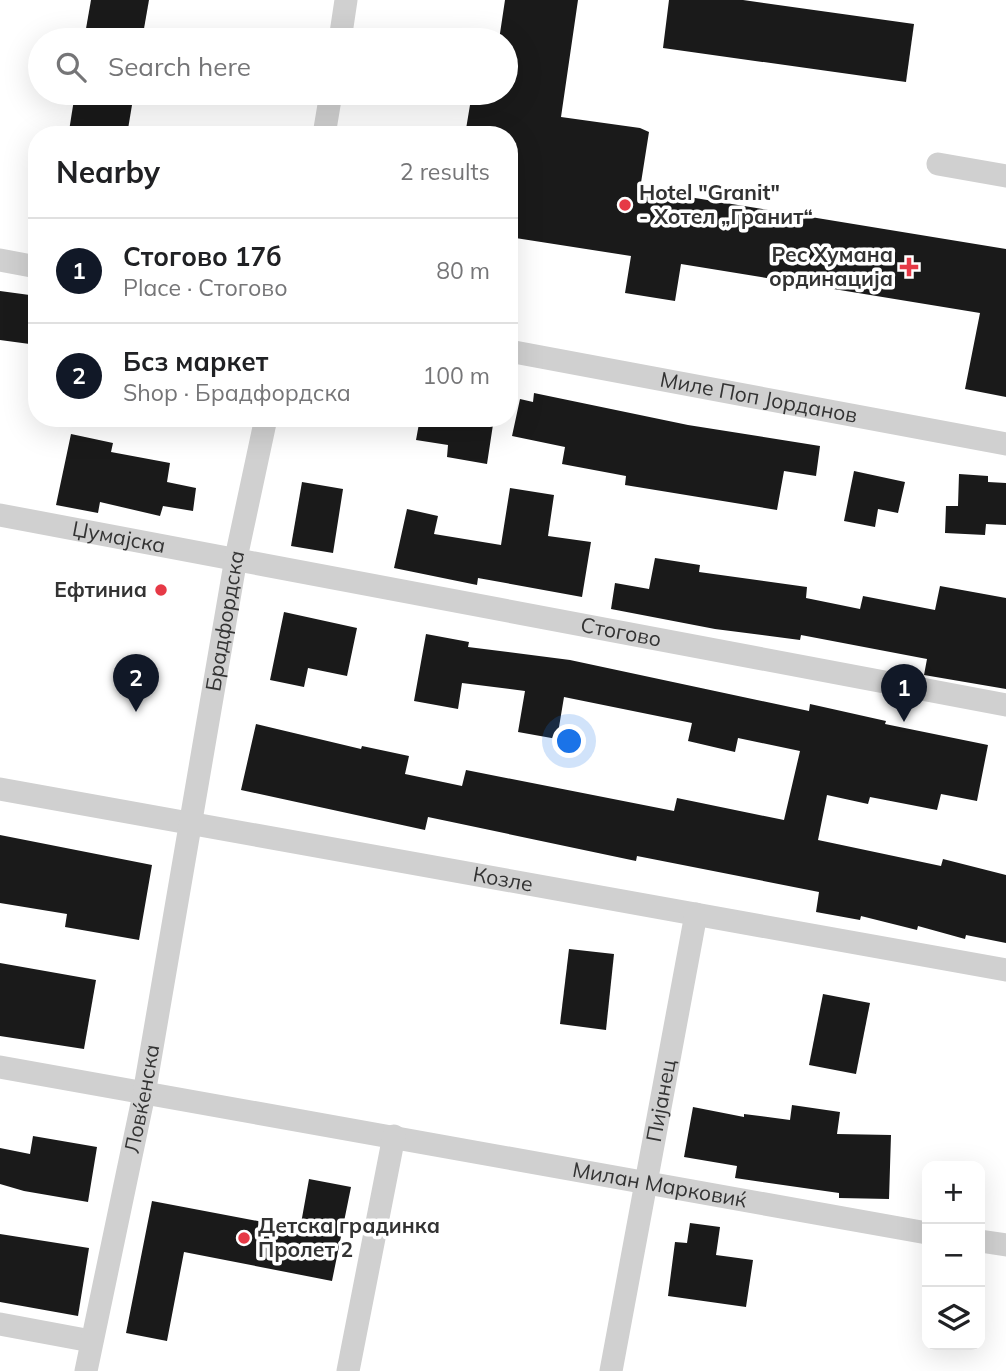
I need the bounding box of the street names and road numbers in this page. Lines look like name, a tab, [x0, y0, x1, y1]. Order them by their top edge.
street label: Миле Поп Јорданов	[658, 366, 860, 428]
street label: Џумајска	[70, 515, 168, 558]
street label: Брадфордска	[199, 548, 249, 693]
street label: Стогово	[579, 611, 664, 652]
street label: Козле	[471, 860, 535, 897]
street label: Ловќенска	[118, 1042, 164, 1155]
street label: Пијанец	[640, 1057, 681, 1144]
street label: Милан Марковиќ	[571, 1156, 749, 1213]

